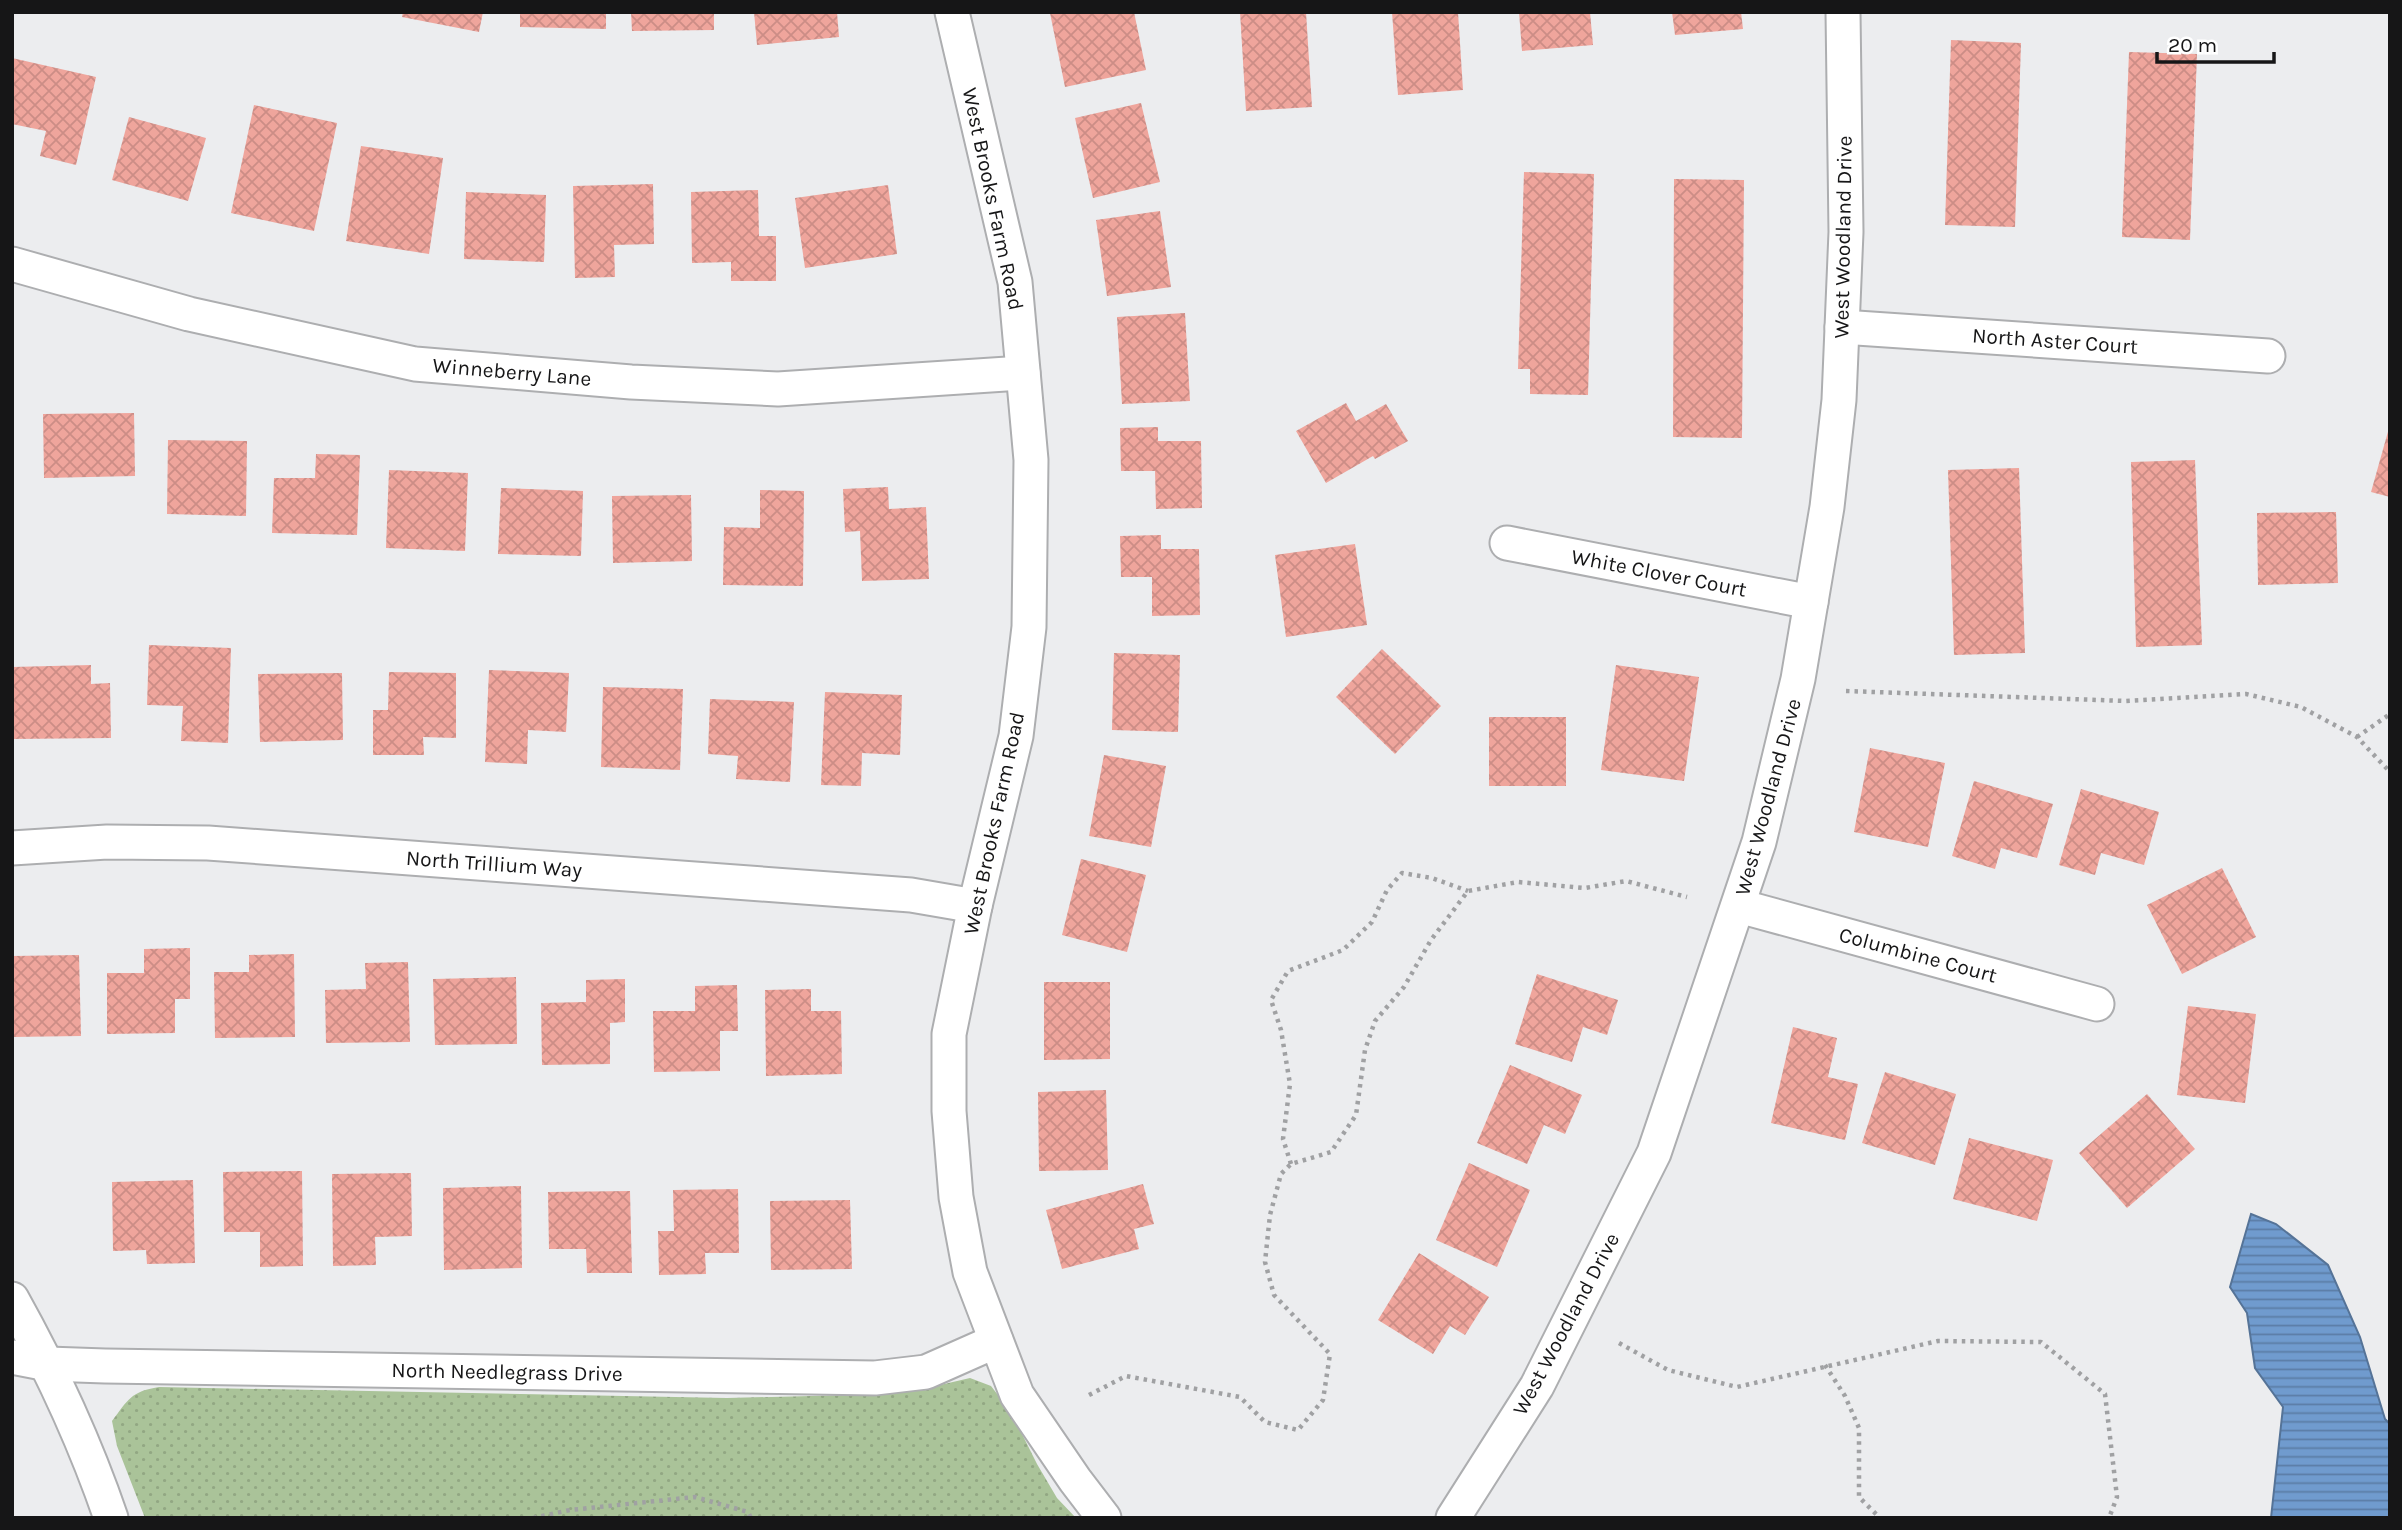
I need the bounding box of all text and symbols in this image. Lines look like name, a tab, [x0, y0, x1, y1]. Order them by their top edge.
scale bar	[2157, 21, 2274, 65]
text: 20 m	[2168, 33, 2217, 57]
street label: West Brooks Farm Road	[958, 86, 1028, 312]
street label: West Woodland Drive	[1829, 135, 1857, 339]
street label: North Aster Court	[1971, 323, 2139, 359]
street label: Winneberry Lane	[432, 353, 592, 391]
street label: White Clover Court	[1569, 544, 1749, 602]
street label: West Woodland Drive	[1730, 696, 1806, 898]
street label: West Brooks Farm Road	[959, 710, 1029, 936]
street label: North Trillium Way	[405, 846, 583, 882]
street label: Columbine Court	[1837, 922, 2000, 988]
street label: West Woodland Drive	[1508, 1229, 1624, 1419]
street label: North Needlegrass Drive	[391, 1358, 623, 1386]

